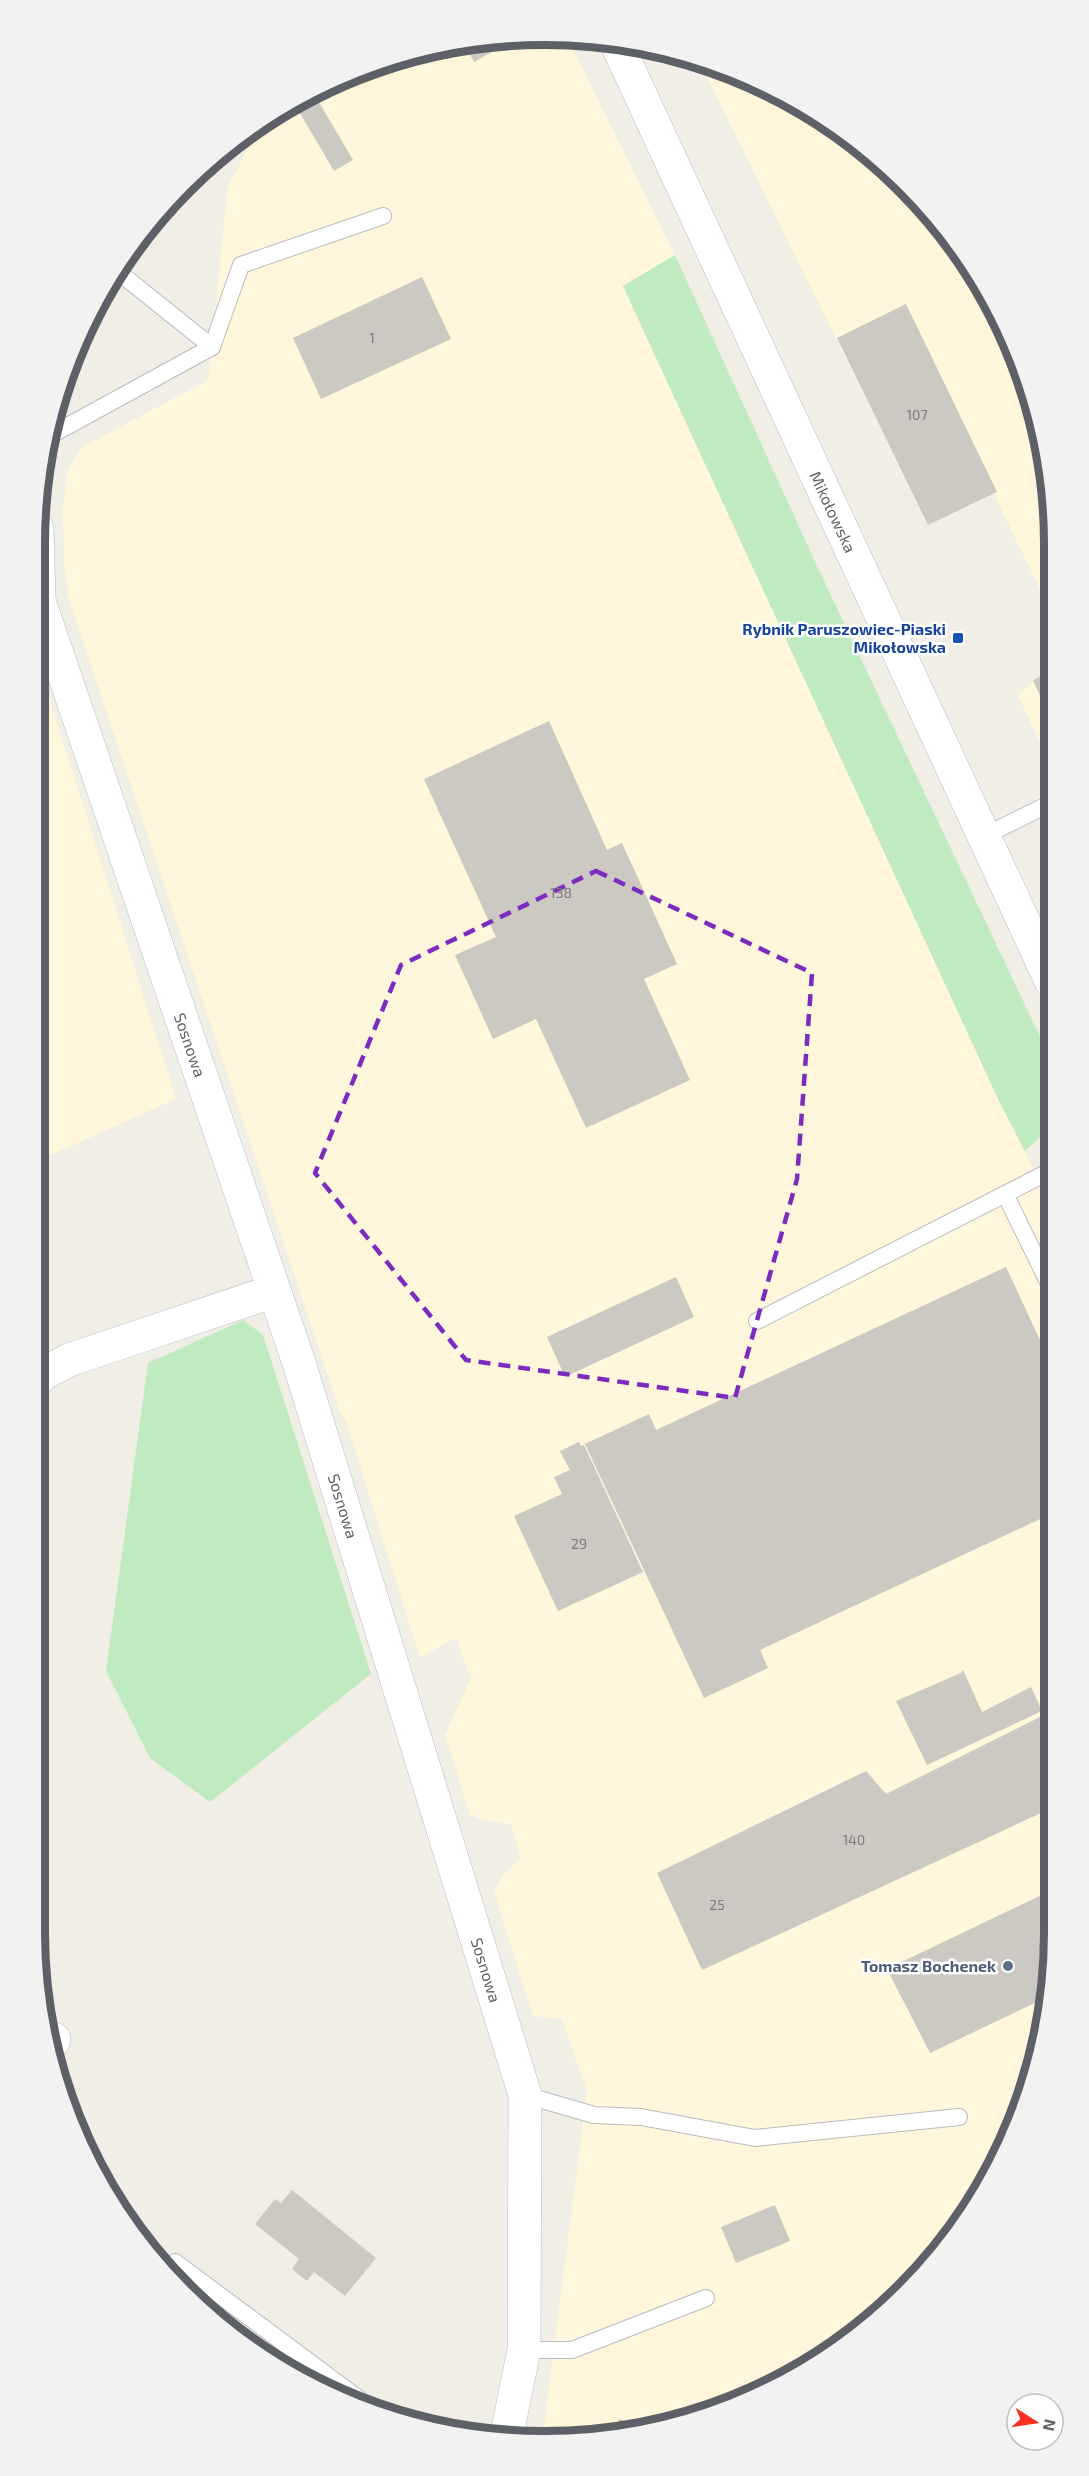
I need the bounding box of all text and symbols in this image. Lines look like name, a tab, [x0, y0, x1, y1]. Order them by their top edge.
house number: 1	[369, 329, 375, 346]
house number: 107	[906, 406, 928, 423]
street label: Mikołowska	[806, 468, 861, 555]
place label: Rybnik Paruszowiec-Piaski Mikołowska	[742, 619, 946, 656]
marker: Rybnik Paruszowiec-Piaski Mikołowska	[951, 631, 965, 645]
house number: 138	[550, 884, 572, 901]
street label: Sosnowa	[171, 1010, 210, 1079]
street label: Sosnowa	[325, 1471, 362, 1540]
house number: 29	[571, 1535, 587, 1552]
house number: 140	[843, 1831, 865, 1848]
house number: 25	[709, 1896, 725, 1913]
street label: Sosnowa	[468, 1935, 505, 2004]
place label: Tomasz Bochenek	[861, 1956, 996, 1975]
marker: Tomasz Bochenek	[1001, 1959, 1015, 1973]
north arrow	[1005, 2392, 1065, 2452]
text: N	[1040, 2418, 1061, 2433]

